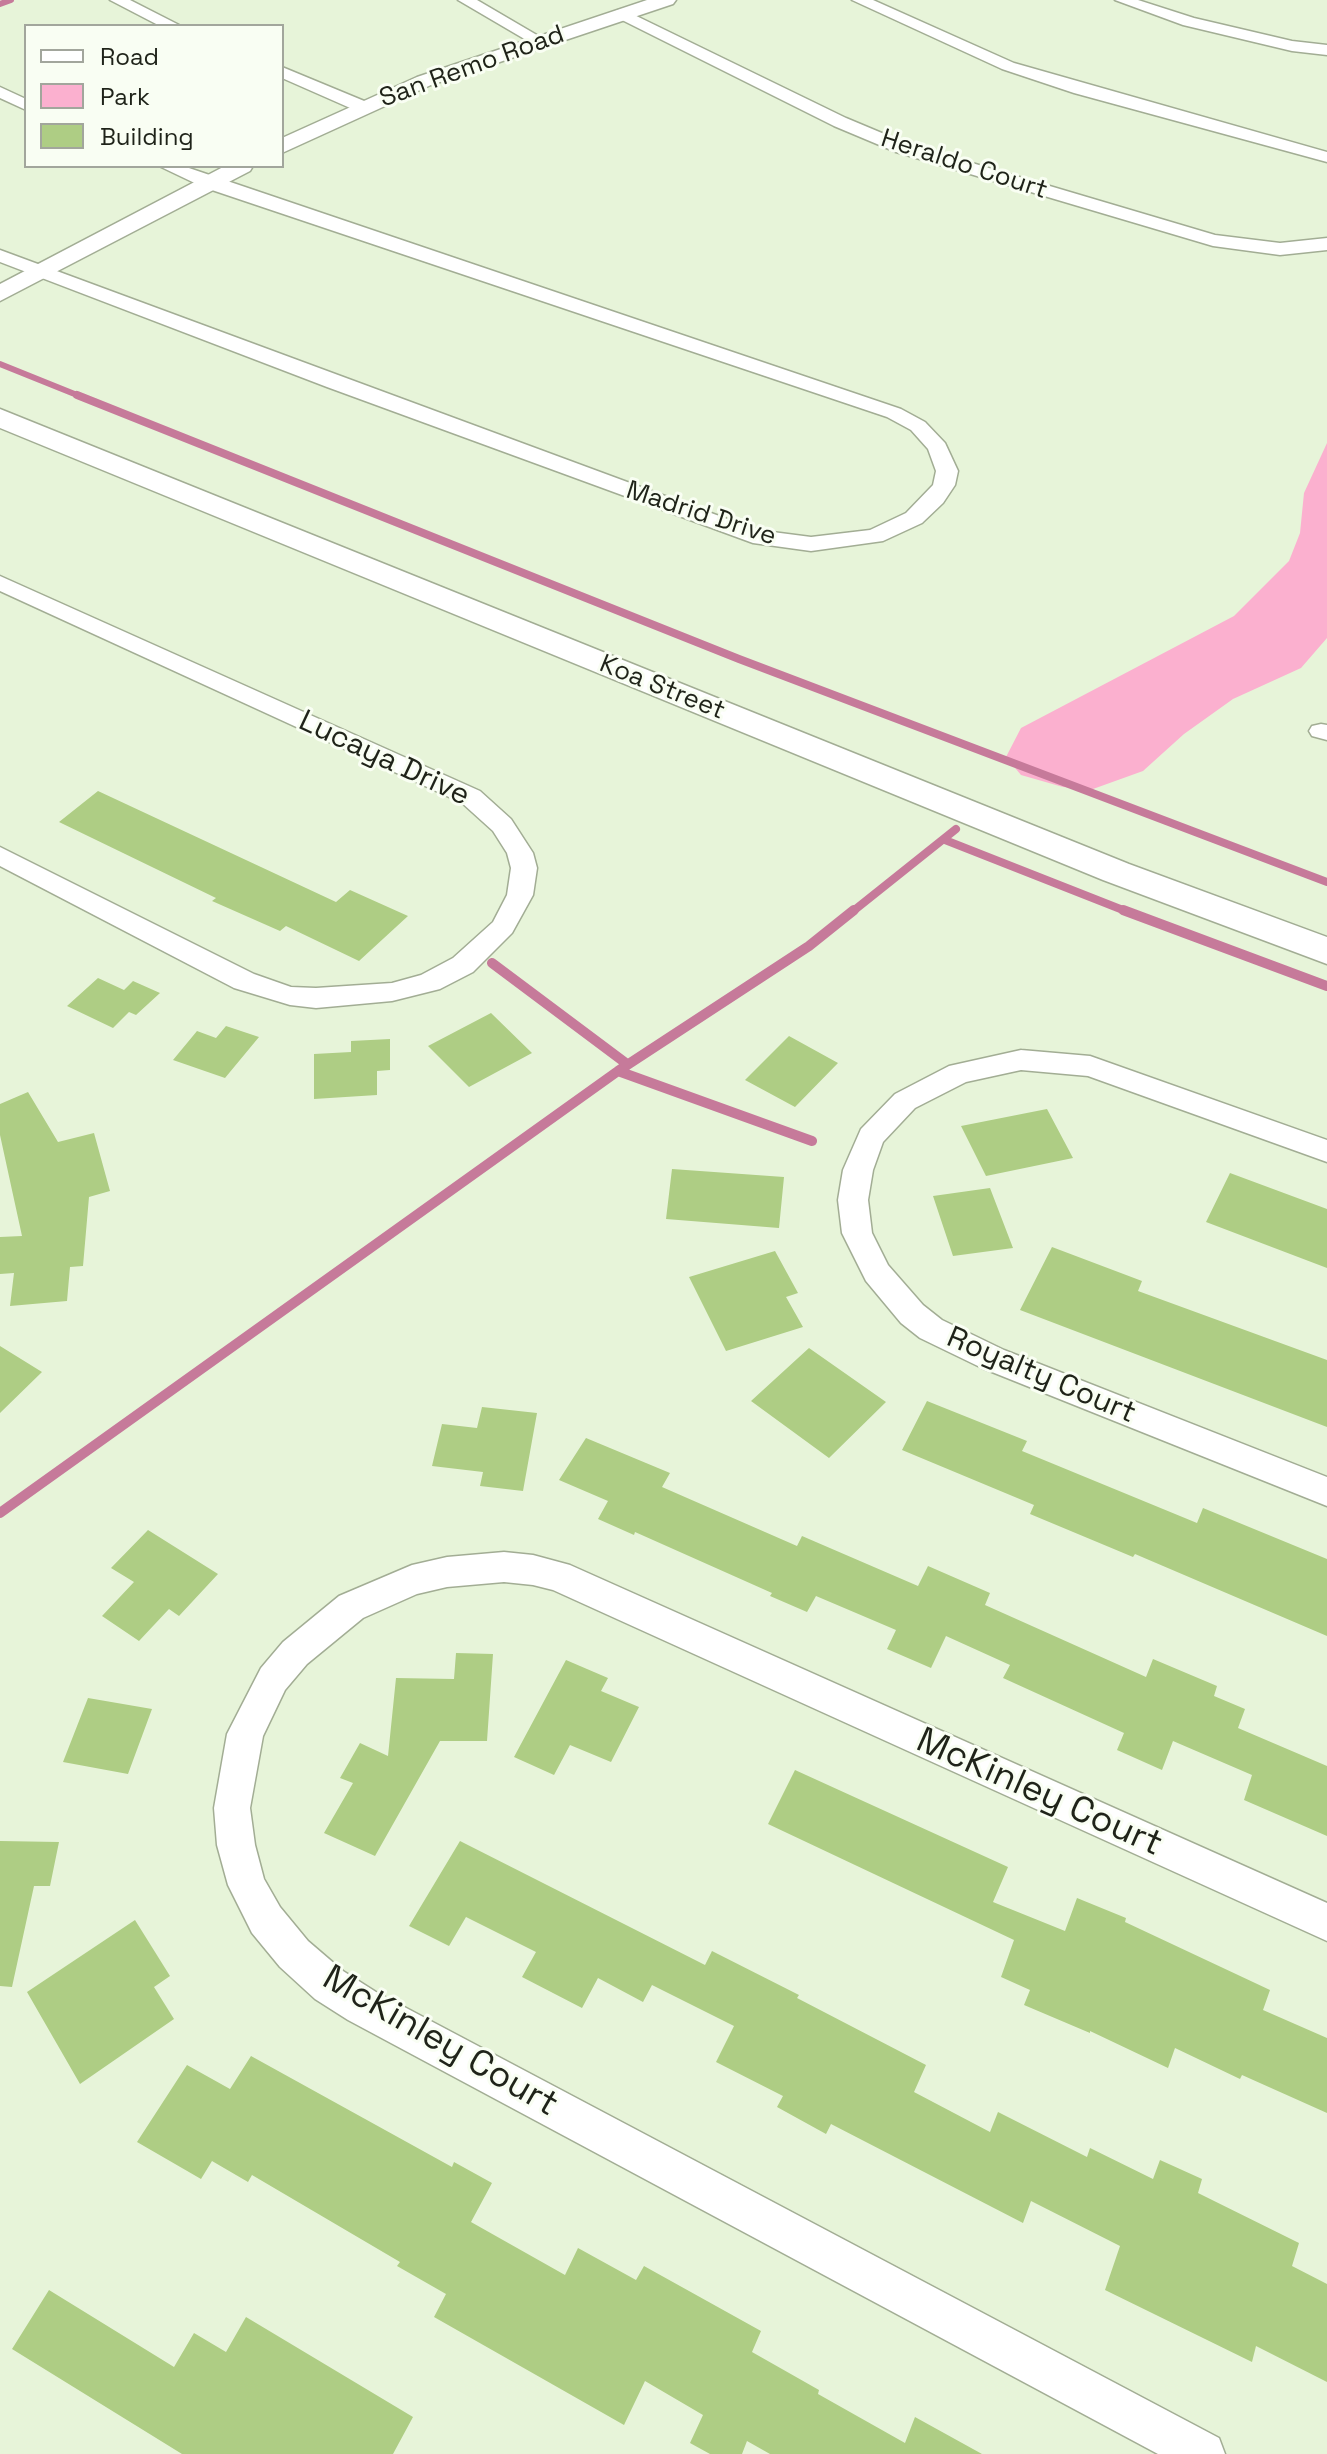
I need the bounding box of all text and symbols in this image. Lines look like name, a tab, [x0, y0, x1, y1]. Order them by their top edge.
street label: San Remo Road	[375, 19, 569, 115]
legend	[24, 24, 284, 168]
text: Road	[100, 41, 159, 72]
text: Park	[100, 81, 150, 112]
text: Building	[100, 121, 194, 152]
street label: Heraldo Court	[877, 123, 1051, 207]
street label: Madrid Drive	[622, 475, 780, 553]
street label: Koa Street	[595, 649, 729, 727]
street label: Lucaya Drive	[293, 704, 475, 814]
street label: Royalty Court	[941, 1320, 1141, 1432]
street label: McKinley Court	[909, 1719, 1169, 1867]
street label: McKinley Court	[315, 1957, 565, 2127]

